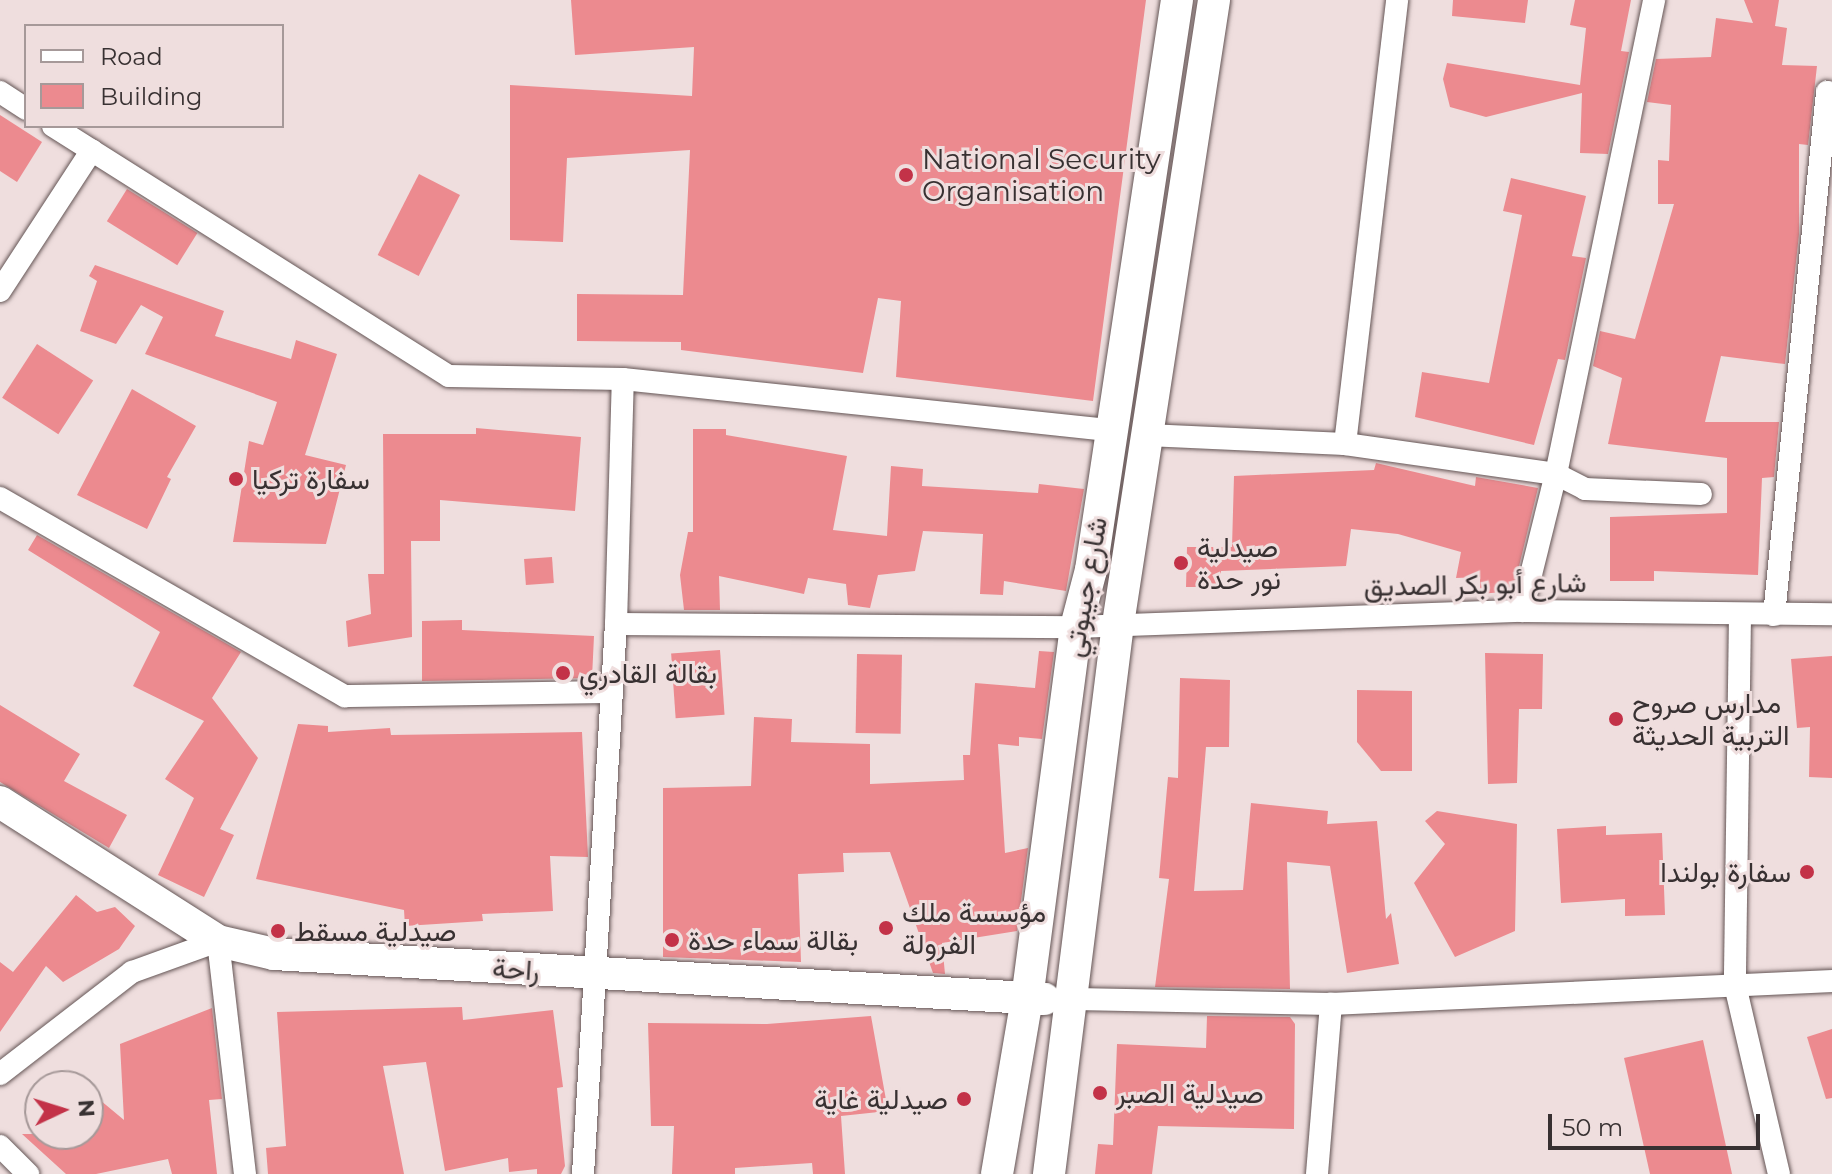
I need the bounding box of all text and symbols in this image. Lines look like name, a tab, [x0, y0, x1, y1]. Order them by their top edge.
legend	[24, 24, 284, 128]
text: Road	[100, 42, 163, 71]
text: Building	[100, 82, 203, 111]
place label: National Security Organisation	[922, 142, 1161, 208]
marker: National Security Organisation	[897, 166, 915, 184]
place label: سفارة تركيا	[252, 462, 370, 496]
marker: سفارة تركيا	[227, 470, 245, 488]
street label: شارع جيبوتي	[1056, 514, 1114, 660]
place label: صيدلية نور حدة	[1197, 530, 1281, 596]
marker: صيدلية نور حدة	[1172, 554, 1190, 572]
street label: شارع أبو بكر الصديق	[1363, 565, 1587, 603]
place label: بقالة القادري	[579, 656, 717, 690]
marker: بقالة القادري	[554, 664, 572, 682]
place label: مدارس صروح التربية الحديثة	[1632, 686, 1789, 752]
marker: مدارس صروح التربية الحديثة	[1607, 710, 1625, 728]
place label: سفارة بولندا	[1660, 855, 1791, 889]
marker: سفارة بولندا	[1798, 863, 1816, 881]
place label: مؤسسة ملك الفرولة	[902, 895, 1046, 961]
place label: صيدلية مسقط	[294, 914, 456, 948]
marker: مؤسسة ملك الفرولة	[877, 919, 895, 937]
marker: صيدلية مسقط	[269, 922, 287, 940]
place label: بقالة سماء حدة	[688, 923, 858, 957]
marker: بقالة سماء حدة	[663, 931, 681, 949]
street label: راحة	[491, 951, 541, 987]
north arrow	[24, 1070, 104, 1150]
place label: صيدلية الصبر	[1116, 1076, 1264, 1110]
place label: صيدلية غاية	[814, 1082, 948, 1116]
marker: صيدلية الصبر	[1091, 1084, 1109, 1102]
marker: صيدلية غاية	[955, 1090, 973, 1108]
scale bar	[1552, 1098, 1764, 1148]
text: N	[72, 1099, 101, 1118]
text: 50 m	[1562, 1113, 1623, 1142]

